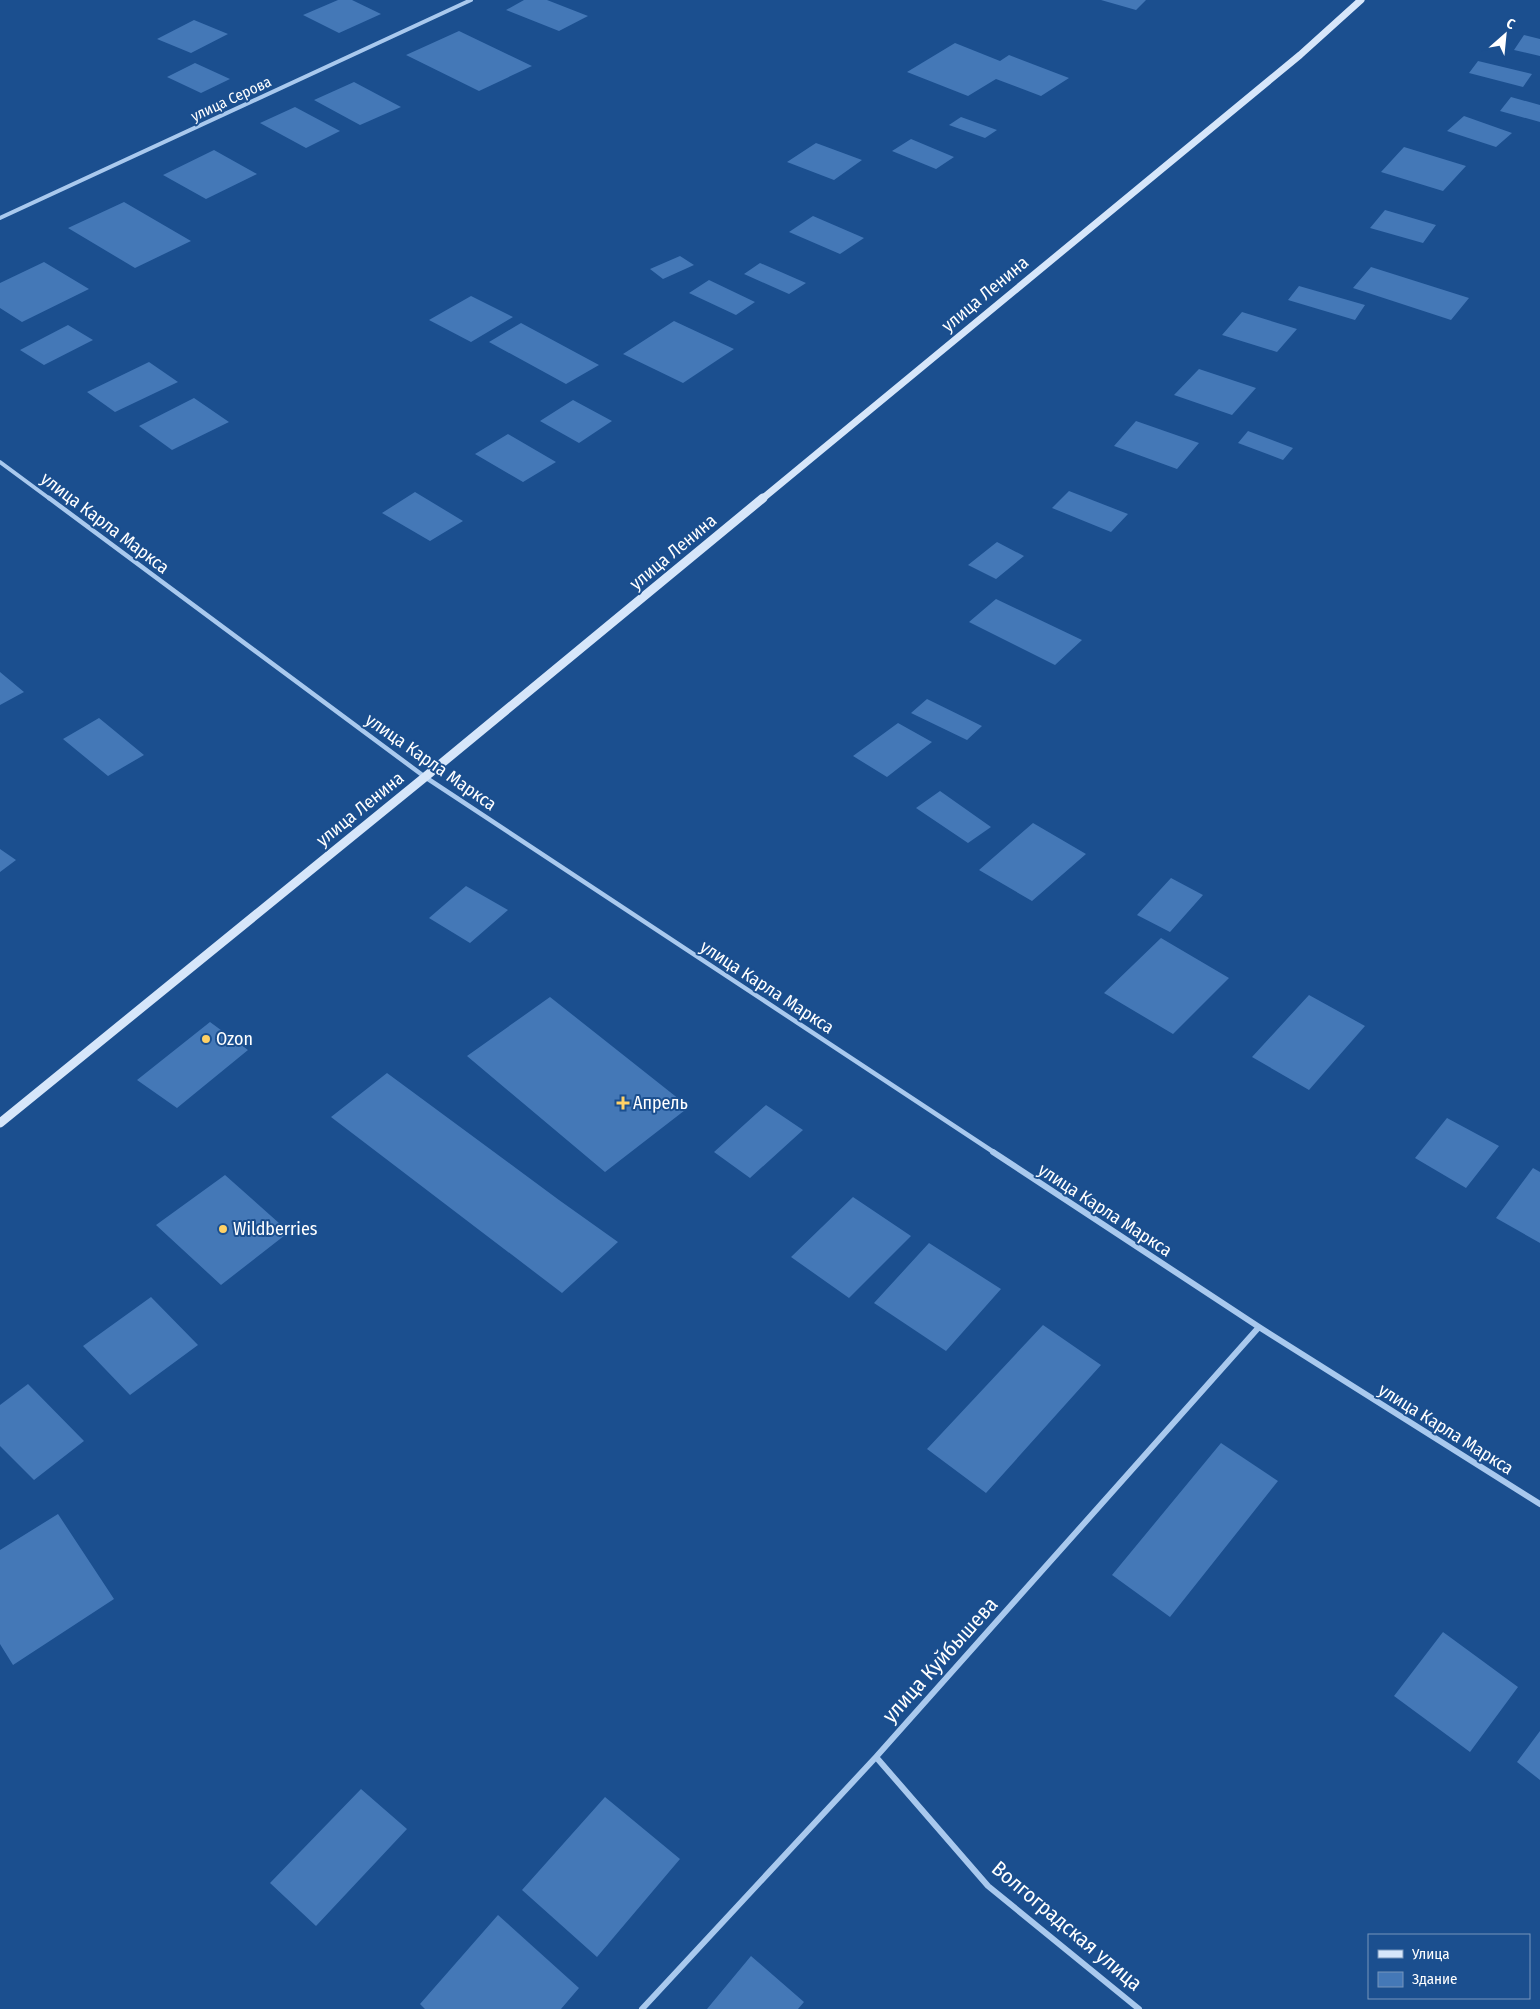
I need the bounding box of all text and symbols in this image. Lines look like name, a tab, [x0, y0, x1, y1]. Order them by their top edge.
north arrow	[1480, 10, 1530, 60]
text: С	[1504, 15, 1518, 33]
street label: улица Серова	[188, 73, 274, 125]
street label: улица Ленина	[937, 251, 1033, 337]
street label: улица Карла Маркса	[36, 468, 174, 579]
street label: улица Ленина	[625, 509, 721, 595]
street label: улица Карла Маркса	[361, 708, 501, 816]
street label: улица Ленина	[312, 767, 408, 851]
street label: улица Карла Маркса	[696, 936, 838, 1039]
place label: Ozon	[216, 1028, 253, 1050]
marker: Ozon	[200, 1033, 212, 1045]
place label: Апрель	[633, 1092, 688, 1114]
marker: Апрель	[617, 1097, 629, 1109]
street label: улица Карла Маркса	[1034, 1159, 1176, 1262]
place label: Wildberries	[233, 1218, 318, 1240]
marker: Wildberries	[217, 1223, 229, 1235]
street label: улица Карла Маркса	[1374, 1379, 1518, 1480]
street label: улица Куйбышева	[877, 1592, 1003, 1728]
street label: Волгоградская улица	[986, 1855, 1148, 1997]
legend	[1368, 1934, 1530, 1999]
text: Улица	[1411, 1945, 1450, 1963]
text: Здание	[1412, 1970, 1458, 1988]

